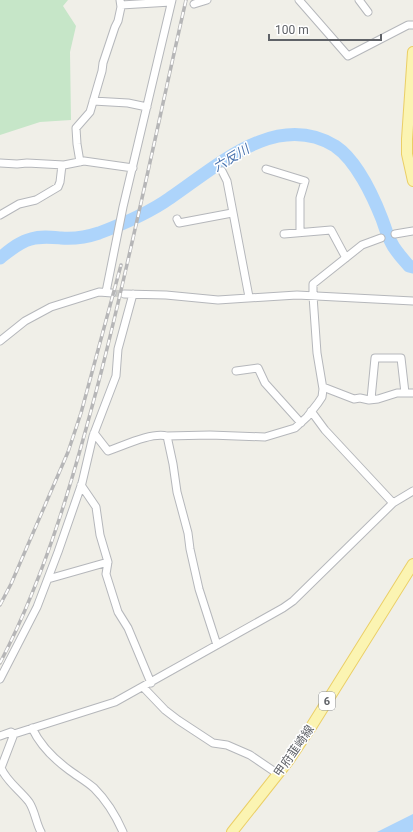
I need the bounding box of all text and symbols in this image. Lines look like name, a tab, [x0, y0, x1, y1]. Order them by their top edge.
scale bar	[269, 16, 381, 42]
text: 100 m	[275, 23, 309, 37]
water label: 六反川	[210, 141, 253, 174]
road number: 6	[319, 692, 335, 710]
street label: 甲府韮崎線	[271, 722, 317, 780]

